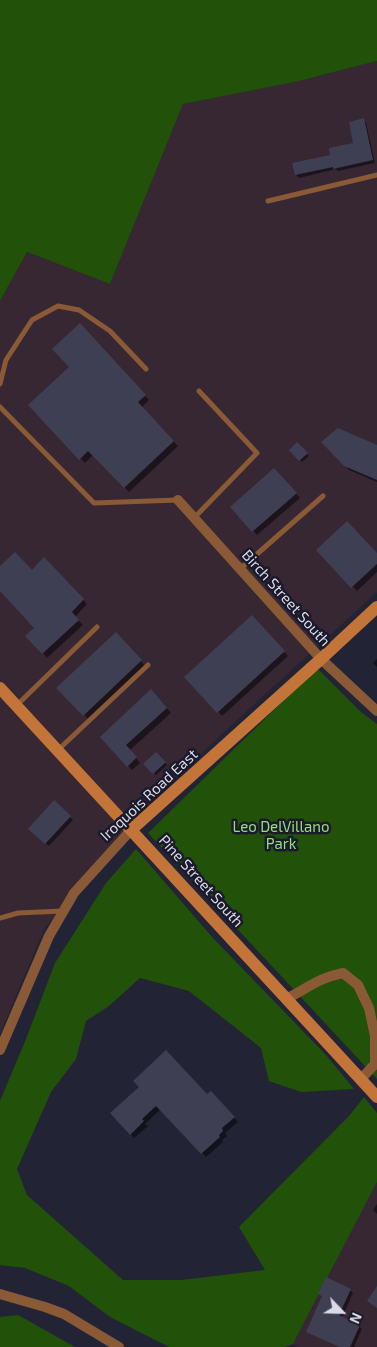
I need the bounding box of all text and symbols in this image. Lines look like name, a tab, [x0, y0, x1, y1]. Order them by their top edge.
street label: Birch Street South	[238, 546, 334, 650]
street label: Iroquois Road East	[97, 745, 201, 845]
park label: Leo DelVillano Park	[233, 818, 329, 853]
street label: Pine Street South	[155, 831, 247, 931]
north arrow	[317, 1287, 367, 1337]
text: N	[346, 1310, 366, 1326]

